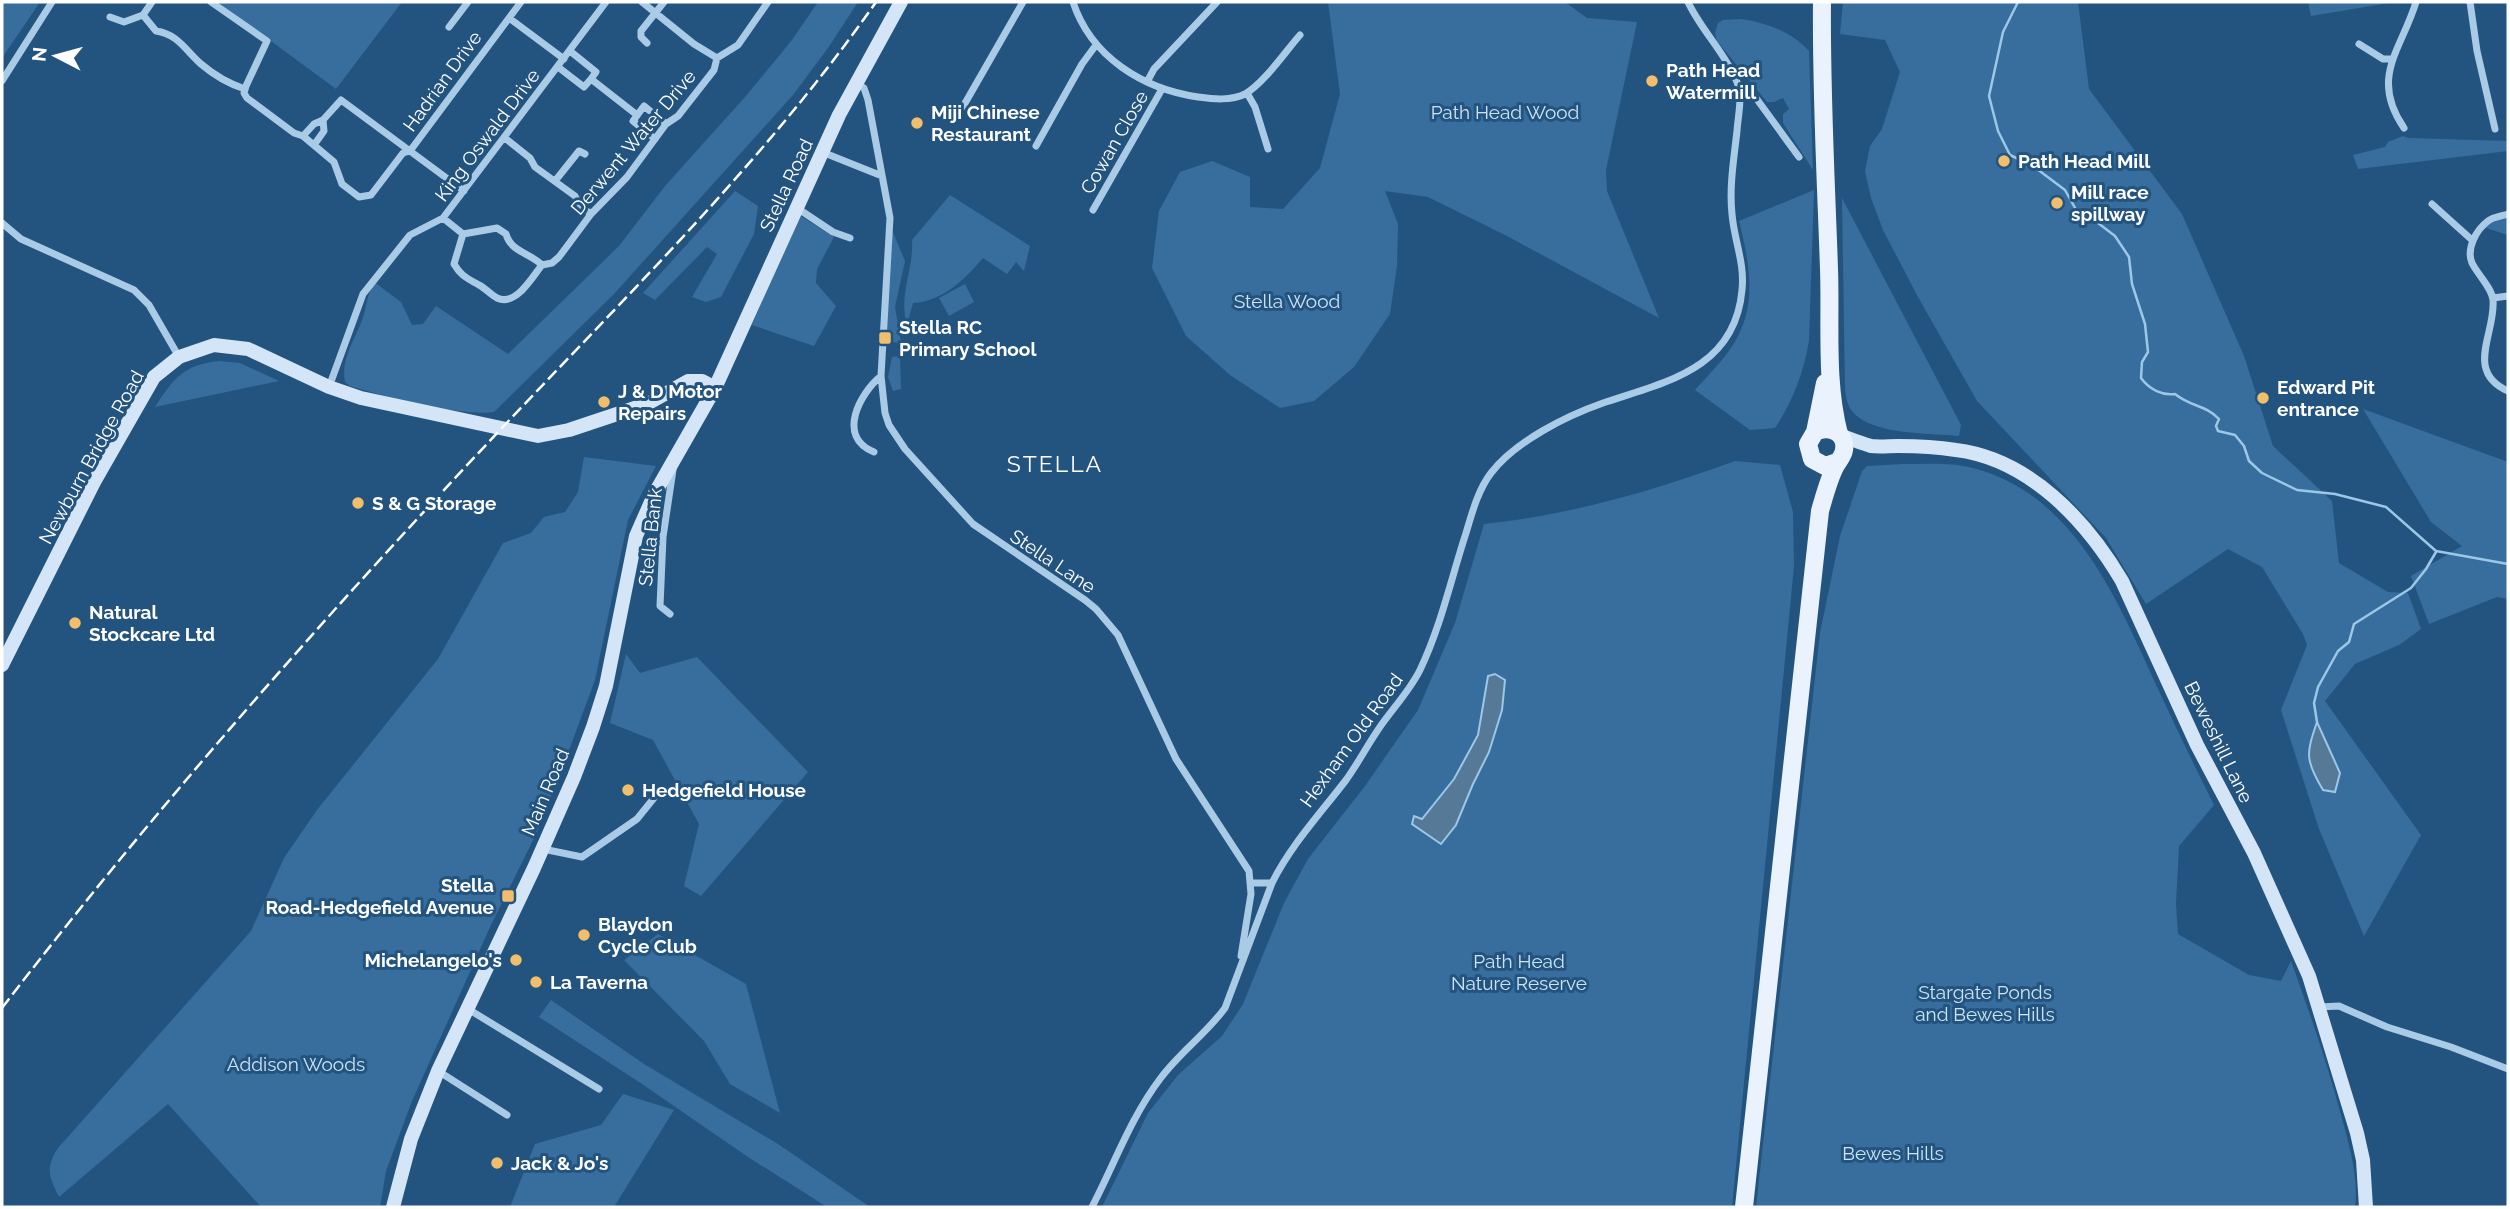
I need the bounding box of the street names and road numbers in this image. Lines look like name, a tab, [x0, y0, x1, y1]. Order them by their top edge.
street label: Hadrian Drive	[398, 27, 486, 135]
street label: King Oswald Drive	[430, 64, 544, 206]
street label: Derwent Water Drive	[566, 65, 700, 219]
street label: Cowan Close	[1076, 87, 1152, 197]
street label: Stella Road	[755, 135, 817, 235]
street label: Newburn Bridge Road	[34, 366, 148, 548]
street label: Stella Bank	[634, 487, 666, 587]
street label: Stella Lane	[1006, 525, 1100, 597]
street label: Hexham Old Road	[1295, 669, 1407, 811]
street label: Beweshill Lane	[2180, 678, 2258, 806]
street label: Main Road	[517, 745, 573, 839]

